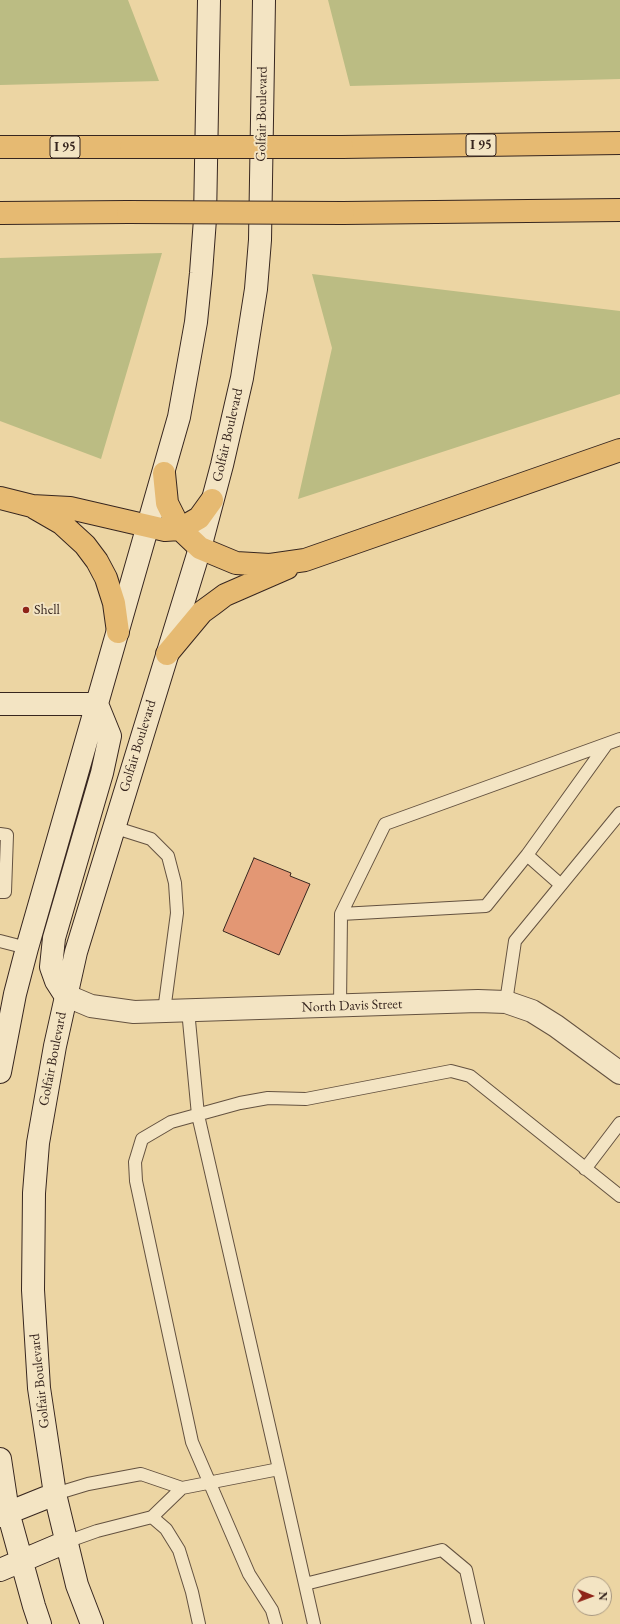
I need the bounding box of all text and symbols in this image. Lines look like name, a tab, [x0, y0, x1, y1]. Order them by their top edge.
street label: Golfair Boulevard	[253, 66, 271, 162]
road number: I 95	[466, 134, 496, 156]
road number: I 95	[50, 136, 80, 158]
street label: Golfair Boulevard	[209, 387, 247, 483]
place label: Shell	[34, 602, 60, 618]
marker: Shell	[21, 605, 31, 615]
street label: Golfair Boulevard	[116, 698, 160, 794]
street label: North Davis Street	[301, 996, 403, 1016]
street label: Golfair Boulevard	[36, 1011, 70, 1107]
street label: Golfair Boulevard	[27, 1333, 53, 1429]
north arrow	[572, 1576, 612, 1616]
text: N	[596, 1592, 610, 1601]

